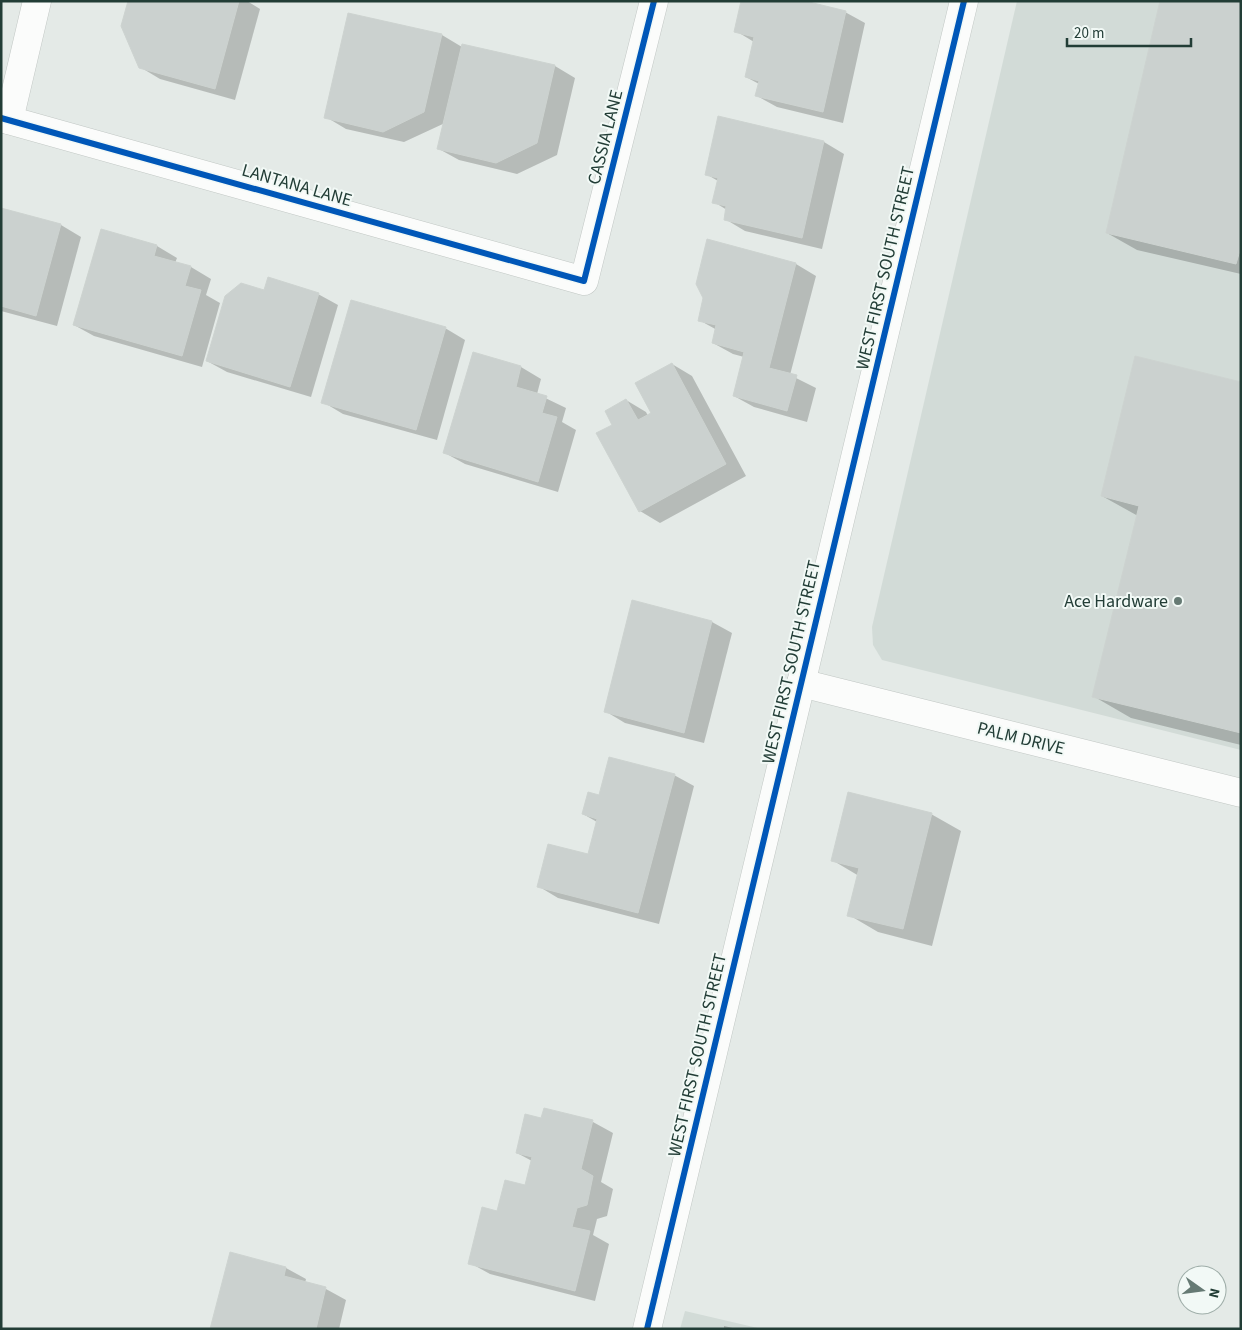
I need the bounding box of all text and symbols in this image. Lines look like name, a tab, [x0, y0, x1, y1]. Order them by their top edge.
scale bar	[1067, 15, 1191, 47]
text: 20 m	[1074, 23, 1104, 44]
street label: CASSIA LANE	[582, 87, 629, 187]
street label: LANTANA LANE	[239, 158, 355, 213]
street label: WEST FIRST SOUTH STREET	[850, 164, 921, 372]
street label: WEST FIRST SOUTH STREET	[756, 558, 827, 766]
place label: Ace Hardware	[1064, 589, 1168, 614]
marker: Ace Hardware	[1172, 595, 1184, 607]
street label: PALM DRIVE	[974, 716, 1067, 761]
street label: WEST FIRST SOUTH STREET	[662, 951, 733, 1159]
north arrow	[1177, 1265, 1227, 1315]
text: N	[1203, 1286, 1224, 1300]

